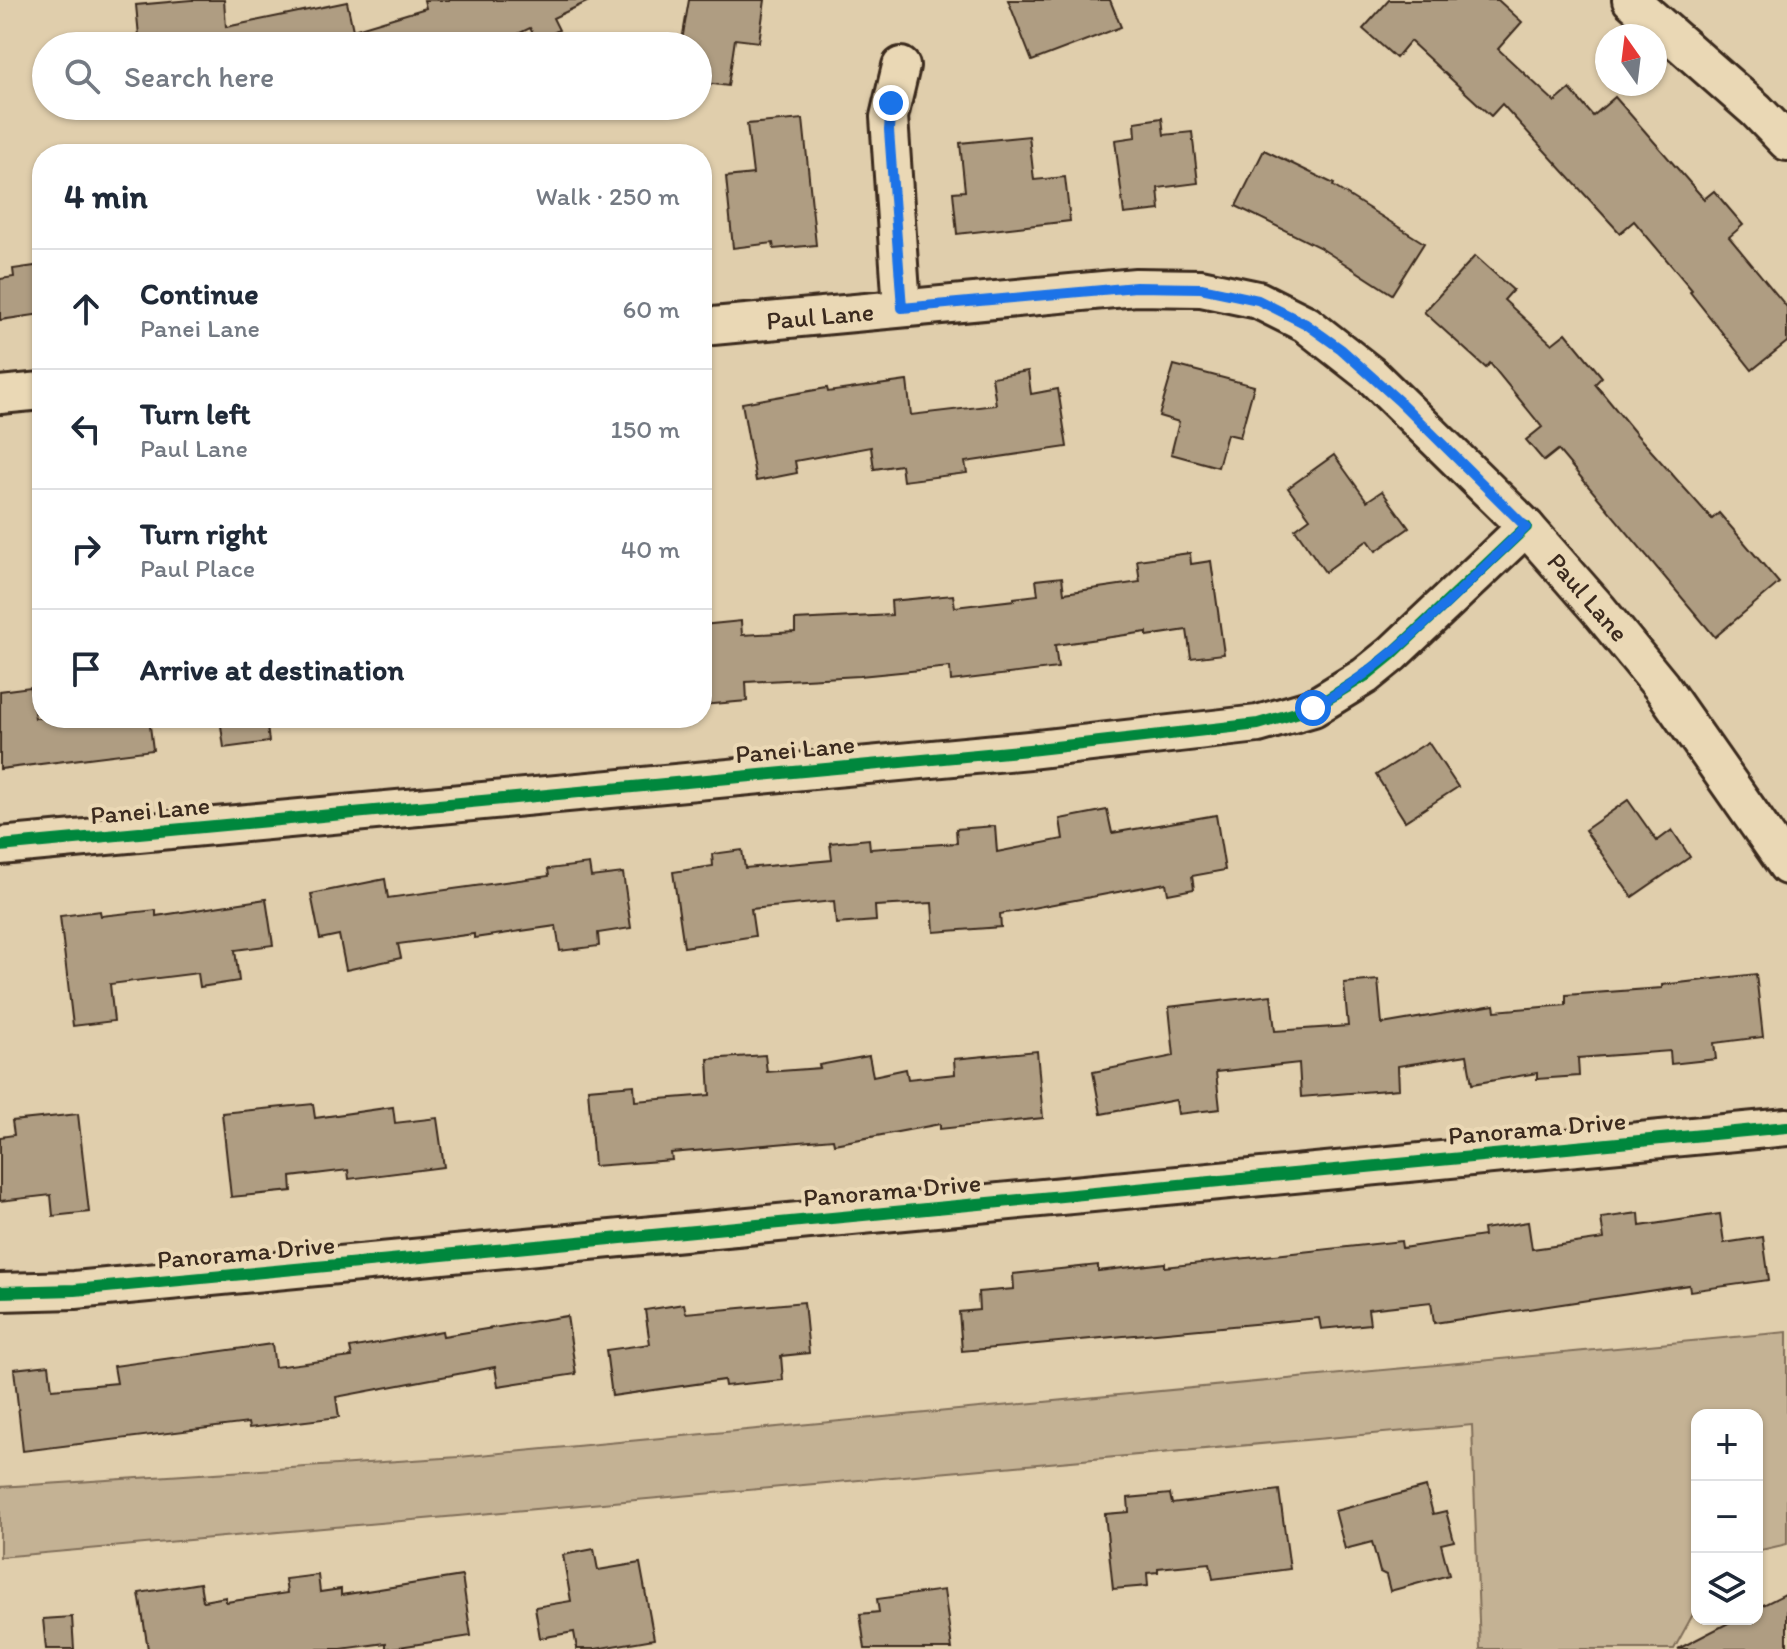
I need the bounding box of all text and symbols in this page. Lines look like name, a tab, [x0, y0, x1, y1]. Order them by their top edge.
north arrow	[1595, 24, 1667, 96]
search box	[32, 32, 712, 120]
icon: search	[60, 54, 104, 98]
text: Search here	[124, 58, 274, 95]
route end	[873, 85, 909, 121]
text: 4 min	[64, 176, 148, 217]
text: Walk · 250 m	[536, 180, 680, 212]
text: Continue	[140, 275, 259, 312]
icon: ahead	[64, 287, 108, 331]
text: 60 m	[623, 293, 680, 325]
street label: Paul Lane	[765, 295, 875, 337]
text: Panei Lane	[140, 312, 260, 344]
text: Turn left	[140, 395, 251, 432]
icon: left	[64, 407, 108, 451]
text: 150 m	[611, 413, 680, 445]
text: Paul Lane	[140, 432, 248, 464]
text: Turn right	[140, 515, 268, 552]
icon: right	[64, 527, 108, 571]
text: 40 m	[621, 533, 680, 565]
street label: Paul Lane	[1541, 546, 1635, 648]
text: Paul Place	[140, 552, 255, 584]
icon: arrive	[64, 647, 108, 691]
text: Arrive at destination	[140, 651, 404, 688]
route start	[1295, 690, 1331, 726]
street label: Panei Lane	[734, 728, 856, 770]
street label: Panei Lane	[89, 789, 211, 831]
street label: Panorama Drive	[1447, 1104, 1627, 1152]
street label: Panorama Drive	[802, 1166, 982, 1214]
street label: Panorama Drive	[156, 1228, 336, 1276]
map controls	[1691, 1409, 1763, 1625]
button: +	[1691, 1409, 1763, 1481]
button: −	[1691, 1481, 1763, 1553]
button: layers	[1691, 1553, 1763, 1625]

